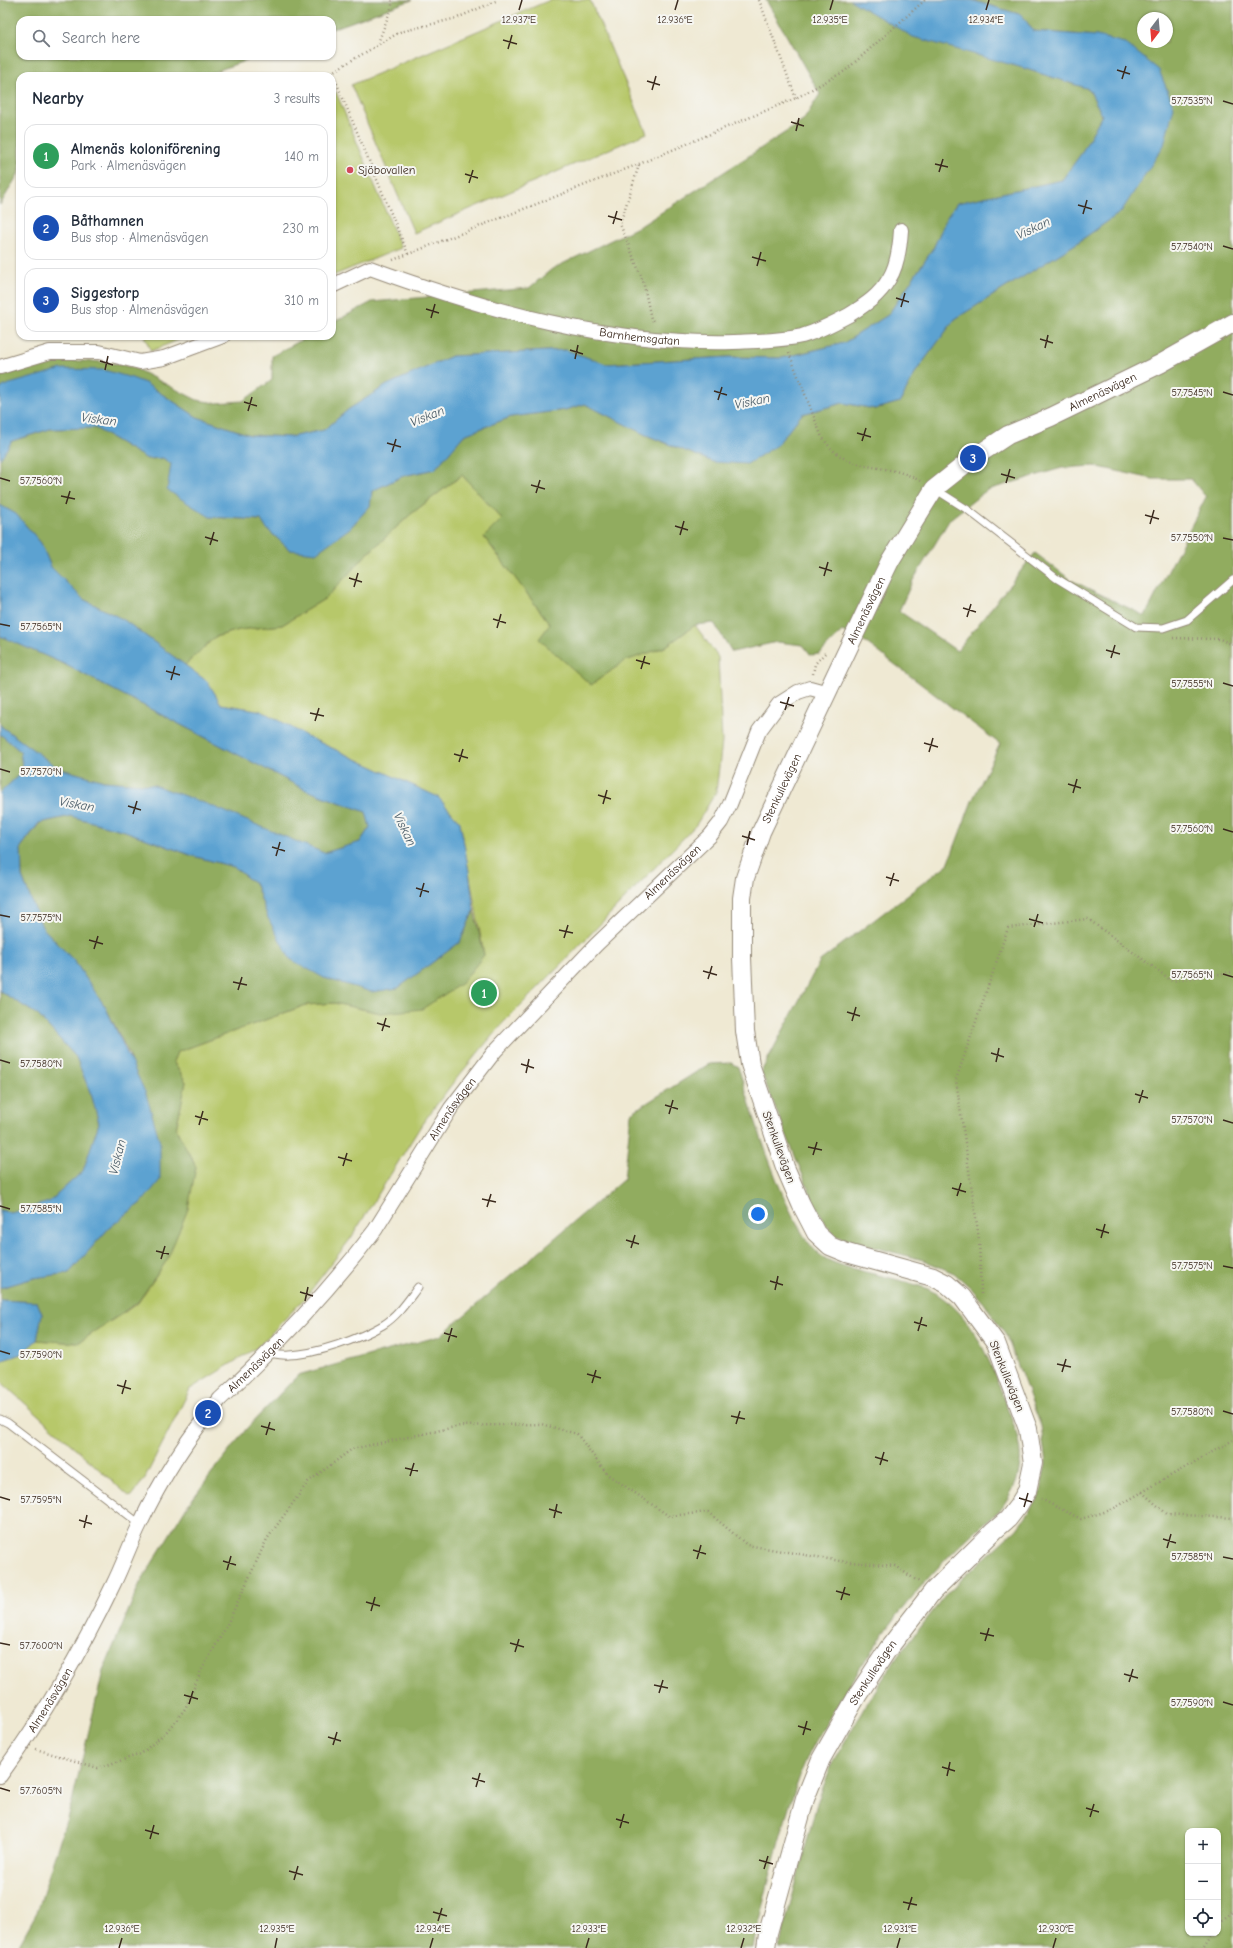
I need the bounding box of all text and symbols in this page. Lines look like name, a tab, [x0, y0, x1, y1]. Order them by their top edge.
north arrow	[1137, 12, 1173, 48]
text: 12.937°E	[502, 14, 536, 26]
text: 12.936°E	[657, 14, 693, 26]
text: 12.935°E	[812, 14, 848, 26]
text: 12.934°E	[969, 14, 1003, 26]
search box	[16, 16, 336, 60]
icon: search	[30, 27, 52, 49]
text: Search here	[62, 29, 140, 47]
text: Nearby	[32, 89, 83, 108]
text: 3 results	[274, 91, 320, 106]
text: 57.7535°N	[1171, 95, 1213, 107]
text: Almenäs koloniförening	[71, 140, 221, 158]
text: 1	[43, 149, 49, 164]
text: 140 m	[285, 149, 319, 164]
text: Park · Almenäsvägen	[71, 158, 186, 173]
place label: Sjöbovallen	[358, 163, 415, 177]
marker: Sjöbovallen	[345, 165, 355, 175]
text: Båthamnen	[71, 212, 144, 230]
water label: Viskan	[1014, 214, 1052, 242]
text: 2	[43, 221, 49, 236]
text: 230 m	[283, 221, 319, 236]
text: Bus stop · Almenäsvägen	[71, 230, 208, 245]
text: 57.7540°N	[1171, 241, 1213, 253]
text: Siggestorp	[71, 284, 139, 302]
text: 3	[43, 293, 49, 308]
text: 310 m	[284, 293, 319, 308]
text: Bus stop · Almenäsvägen	[71, 302, 208, 317]
street label: Barnhemsgatan	[598, 325, 680, 348]
street label: Almenäsvägen	[1067, 370, 1139, 414]
text: 57.7545°N	[1171, 387, 1213, 399]
water label: Viskan	[733, 390, 771, 412]
water label: Viskan	[408, 402, 446, 430]
water label: Viskan	[80, 409, 118, 429]
pin: 3	[960, 443, 986, 473]
text: 57.7560°N	[20, 475, 62, 487]
text: 57.7550°N	[1171, 532, 1213, 544]
street label: Almenäsvägen	[844, 574, 888, 647]
text: 57.7565°N	[20, 621, 62, 633]
text: 57.7555°N	[1171, 678, 1213, 690]
street label: Stenkullevägen	[759, 751, 804, 826]
text: 57.7570°N	[20, 766, 62, 778]
water label: Viskan	[58, 794, 96, 814]
water label: Viskan	[390, 810, 420, 848]
text: 57.7560°N	[1171, 823, 1213, 835]
street label: Almenäsvägen	[641, 842, 704, 903]
text: 57.7575°N	[20, 912, 62, 924]
text: 57.7565°N	[1171, 969, 1213, 981]
pin: 1	[471, 978, 497, 1008]
text: 57.7580°N	[20, 1058, 62, 1070]
street label: Almenäsvägen	[426, 1075, 479, 1143]
street label: Stenkullevägen	[760, 1109, 798, 1185]
text: 57.7570°N	[1171, 1114, 1213, 1126]
water label: Viskan	[105, 1138, 129, 1176]
text: 57.7585°N	[20, 1203, 62, 1215]
your location	[748, 1204, 768, 1224]
text: 57.7575°N	[1171, 1260, 1213, 1272]
street label: Almenäsvägen	[224, 1334, 286, 1396]
street label: Stenkullevägen	[986, 1338, 1028, 1414]
text: 57.7590°N	[20, 1349, 62, 1361]
pin: 2	[195, 1398, 221, 1428]
text: 57.7580°N	[1171, 1406, 1213, 1418]
text: 57.7595°N	[20, 1494, 62, 1506]
text: 57.7585°N	[1171, 1551, 1213, 1563]
street label: Stenkullevägen	[846, 1637, 899, 1708]
text: 57.7600°N	[20, 1640, 63, 1652]
street label: Almenäsvägen	[25, 1665, 75, 1735]
text: 57.7590°N	[1171, 1697, 1213, 1709]
text: 57.7605°N	[20, 1785, 62, 1797]
map controls	[1185, 1828, 1221, 1936]
button: +	[1185, 1828, 1221, 1864]
button: −	[1185, 1864, 1221, 1900]
button: locate	[1185, 1900, 1221, 1936]
text: 12.936°E	[104, 1923, 140, 1935]
text: 12.935°E	[259, 1923, 295, 1935]
text: 12.934°E	[416, 1923, 450, 1935]
text: 12.933°E	[572, 1923, 606, 1935]
text: 12.932°E	[727, 1923, 761, 1935]
text: 12.931°E	[883, 1923, 917, 1935]
text: 12.930°E	[1038, 1923, 1074, 1935]

